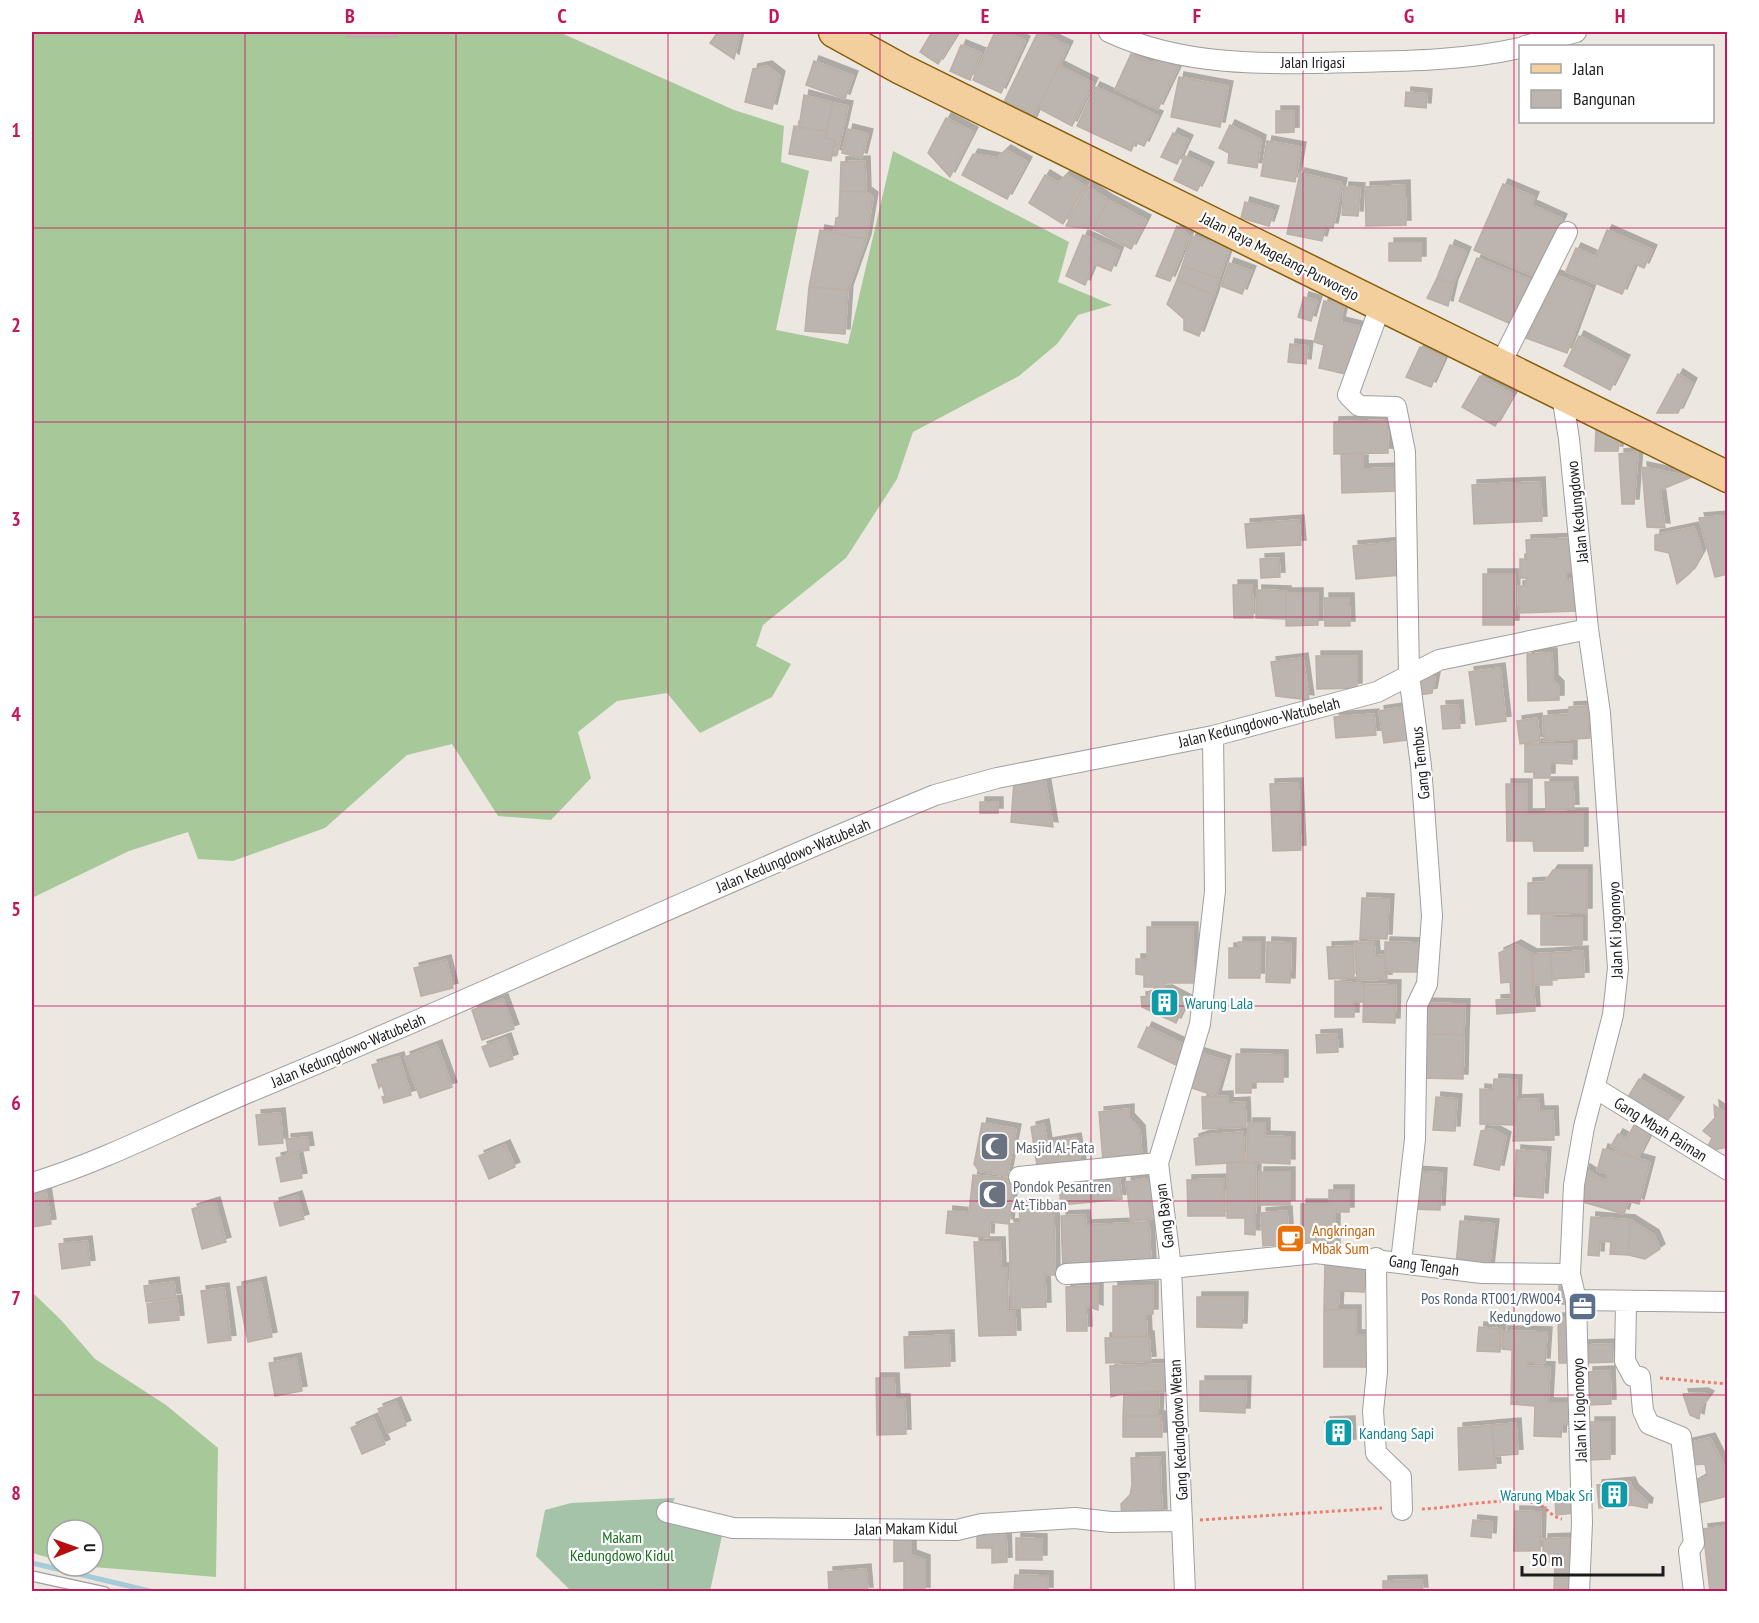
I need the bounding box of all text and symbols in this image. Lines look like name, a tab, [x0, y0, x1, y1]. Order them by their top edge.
text: A	[133, 3, 145, 29]
text: B	[345, 3, 355, 29]
text: C	[557, 3, 567, 29]
text: D	[769, 3, 780, 29]
text: E	[981, 3, 989, 29]
text: F	[1193, 3, 1201, 29]
text: G	[1404, 3, 1414, 29]
text: H	[1615, 3, 1625, 29]
legend	[1519, 45, 1714, 123]
street label: Jalan Irigasi	[1280, 52, 1345, 72]
text: Jalan	[1572, 57, 1604, 80]
text: Bangunan	[1573, 87, 1635, 110]
text: 1	[11, 117, 21, 143]
street label: Jalan Raya Magelang-Purworejo	[1197, 207, 1363, 305]
text: 2	[11, 312, 21, 338]
street label: Jalan Kedungdowo	[1562, 460, 1592, 565]
text: 3	[11, 506, 21, 532]
street label: Jalan Kedungdowo-Watubelah	[1175, 692, 1342, 752]
text: 4	[11, 701, 21, 727]
street label: Gang Tembus	[1406, 726, 1434, 800]
street label: Jalan Kedungdowo-Watubelah	[712, 813, 873, 897]
street label: Jalan Ki Jogonoyo	[1603, 881, 1627, 980]
text: 5	[11, 896, 21, 922]
building icon: Warung Lala	[1148, 987, 1180, 1019]
place label: Warung Lala	[1185, 993, 1253, 1013]
street label: Jalan Kedungdowo-Watubelah	[267, 1008, 428, 1092]
text: 6	[11, 1090, 21, 1116]
street label: Gang Mbah Paiman	[1611, 1092, 1711, 1166]
mosque icon: Masjid Al-Fata	[979, 1131, 1011, 1163]
place label: Masjid Al-Fata	[1016, 1137, 1095, 1157]
place label: Pondok Pesantren At-Tibban	[1013, 1176, 1111, 1214]
mosque icon: Pondok Pesantren At-Tibban	[976, 1179, 1008, 1211]
street label: Gang Bayan	[1150, 1183, 1178, 1249]
place label: Angkringan Mbak Sum	[1312, 1220, 1375, 1258]
cafe icon: Angkringan Mbak Sum	[1275, 1223, 1307, 1255]
street label: Gang Tengah	[1388, 1250, 1460, 1280]
text: 7	[11, 1285, 21, 1311]
place label: Pos Ronda RT001/RW004 Kedungdowo	[1421, 1288, 1561, 1326]
office icon: Pos Ronda RT001/RW004 Kedungdowo	[1566, 1291, 1598, 1323]
street label: Jalan Ki Jogonooyo	[1567, 1358, 1591, 1463]
street label: Gang Kedungdowo Wetan	[1164, 1359, 1192, 1501]
building icon: Kandang Sapi	[1322, 1417, 1354, 1449]
place label: Kandang Sapi	[1359, 1423, 1434, 1443]
building icon: Warung Mbak Sri	[1598, 1479, 1630, 1511]
text: 8	[11, 1480, 21, 1506]
place label: Warung Mbak Sri	[1500, 1485, 1593, 1505]
street label: Jalan Makam Kidul	[853, 1517, 958, 1539]
north arrow	[45, 1518, 105, 1578]
park label: Makam Kedungdowo Kidul	[570, 1527, 674, 1565]
scale bar	[1522, 1539, 1663, 1577]
text: U	[80, 1543, 100, 1552]
text: 50 m	[1531, 1548, 1563, 1571]

